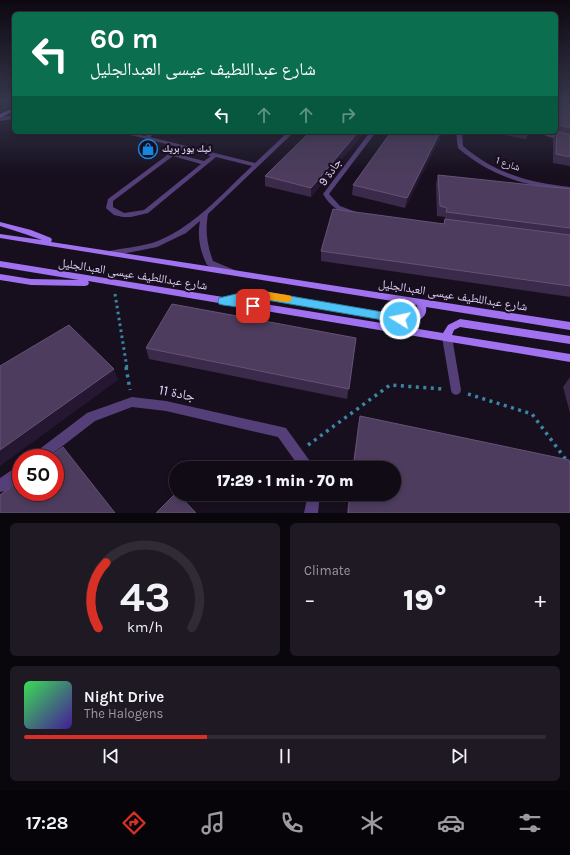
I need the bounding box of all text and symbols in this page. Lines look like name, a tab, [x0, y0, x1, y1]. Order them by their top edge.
text: 60 m	[90, 22, 158, 55]
icon: left	[24, 28, 76, 80]
text: شارع عبداللطيف عيسى العبدالجليل	[90, 58, 316, 80]
icon: left	[211, 104, 233, 126]
icon: ahead	[253, 104, 275, 126]
icon: ahead	[295, 104, 317, 126]
icon: right	[337, 104, 359, 126]
shop icon: تيك يور بريك	[137, 138, 159, 160]
place label: تيك يور بريك	[162, 143, 212, 155]
street label: شارع 1	[494, 154, 522, 174]
street label: جادة 9	[316, 155, 345, 189]
street label: شارع عبداللطيف عيسى العبدالجليل	[57, 255, 209, 294]
street label: شارع عبداللطيف عيسى العبدالجليل	[377, 276, 529, 315]
pin	[236, 289, 270, 323]
icon: arrive	[242, 295, 264, 317]
position arrow	[379, 298, 421, 340]
street label: جادة 11	[157, 381, 197, 405]
speed limit sign: 50	[12, 449, 64, 501]
text: 17:29 · 1 min · 70 m	[217, 472, 354, 490]
text: Climate	[304, 563, 350, 578]
text: 43	[120, 572, 170, 620]
text: 19°	[403, 582, 447, 618]
text: −	[304, 587, 316, 613]
text: +	[534, 587, 546, 613]
text: km/h	[127, 618, 163, 635]
text: Night Drive	[84, 688, 164, 706]
text: The Halogens	[84, 706, 163, 721]
icon: previous	[100, 745, 122, 767]
icon: pause	[274, 745, 296, 767]
icon: next	[448, 745, 470, 767]
icon: directions	[120, 809, 148, 837]
icon: music	[199, 809, 227, 837]
icon: phone	[278, 809, 306, 837]
icon: climate	[358, 809, 386, 837]
icon: car	[437, 809, 465, 837]
icon: filters	[516, 809, 544, 837]
text: 17:28	[26, 812, 68, 834]

